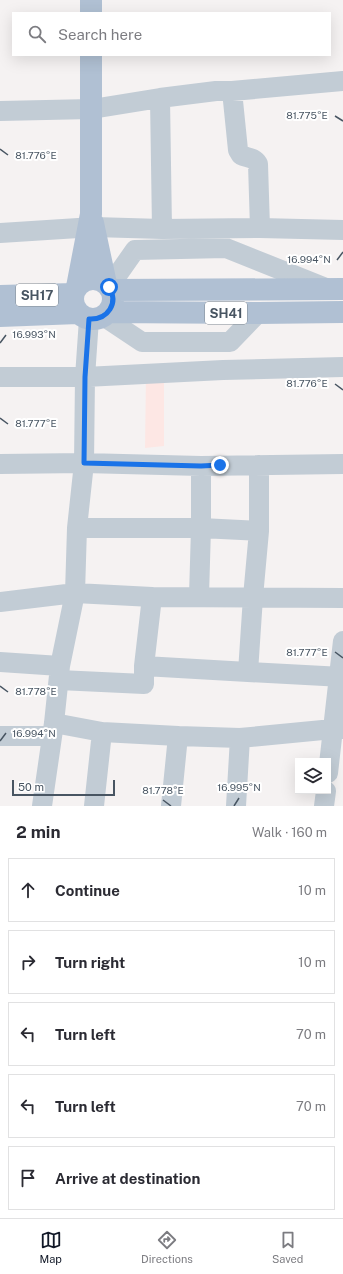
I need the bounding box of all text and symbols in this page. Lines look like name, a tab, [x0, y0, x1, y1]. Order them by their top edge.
search box	[12, 12, 331, 56]
icon: search	[26, 23, 48, 45]
text: Search here	[58, 26, 142, 43]
text: 81.775°E	[286, 109, 328, 121]
text: 81.776°E	[15, 149, 57, 161]
text: 16.994°N	[287, 253, 331, 265]
route start	[100, 278, 118, 296]
road number: SH17	[16, 284, 58, 306]
road number: SH41	[205, 302, 247, 324]
text: 16.993°N	[12, 328, 56, 340]
text: 81.776°E	[286, 377, 328, 389]
text: 81.777°E	[15, 417, 57, 429]
route end	[211, 456, 229, 474]
text: 81.777°E	[286, 646, 328, 658]
text: 81.778°E	[15, 685, 57, 697]
text: 16.994°N	[12, 727, 56, 739]
map controls	[295, 758, 331, 794]
button: layers	[295, 758, 331, 794]
scale bar	[12, 778, 115, 797]
text: 50 m	[18, 781, 44, 793]
text: 16.995°N	[217, 781, 261, 793]
text: 81.778°E	[142, 784, 184, 796]
text: 2 min	[16, 822, 61, 842]
text: Walk · 160 m	[252, 825, 327, 840]
icon: ahead	[17, 879, 39, 901]
text: Continue	[55, 882, 120, 899]
text: 10 m	[298, 883, 326, 898]
icon: right	[17, 951, 39, 973]
text: Turn right	[55, 954, 125, 971]
text: 10 m	[298, 955, 326, 970]
icon: left	[17, 1023, 39, 1045]
text: Turn left	[55, 1026, 116, 1043]
text: 70 m	[296, 1027, 326, 1042]
icon: left	[17, 1095, 39, 1117]
text: Turn left	[55, 1098, 116, 1115]
text: 70 m	[296, 1099, 326, 1114]
icon: arrive	[17, 1167, 39, 1189]
text: Arrive at destination	[55, 1170, 200, 1187]
tab: Map	[40, 1229, 62, 1265]
tab: Directions	[141, 1229, 193, 1265]
tab: Saved	[272, 1229, 303, 1265]

